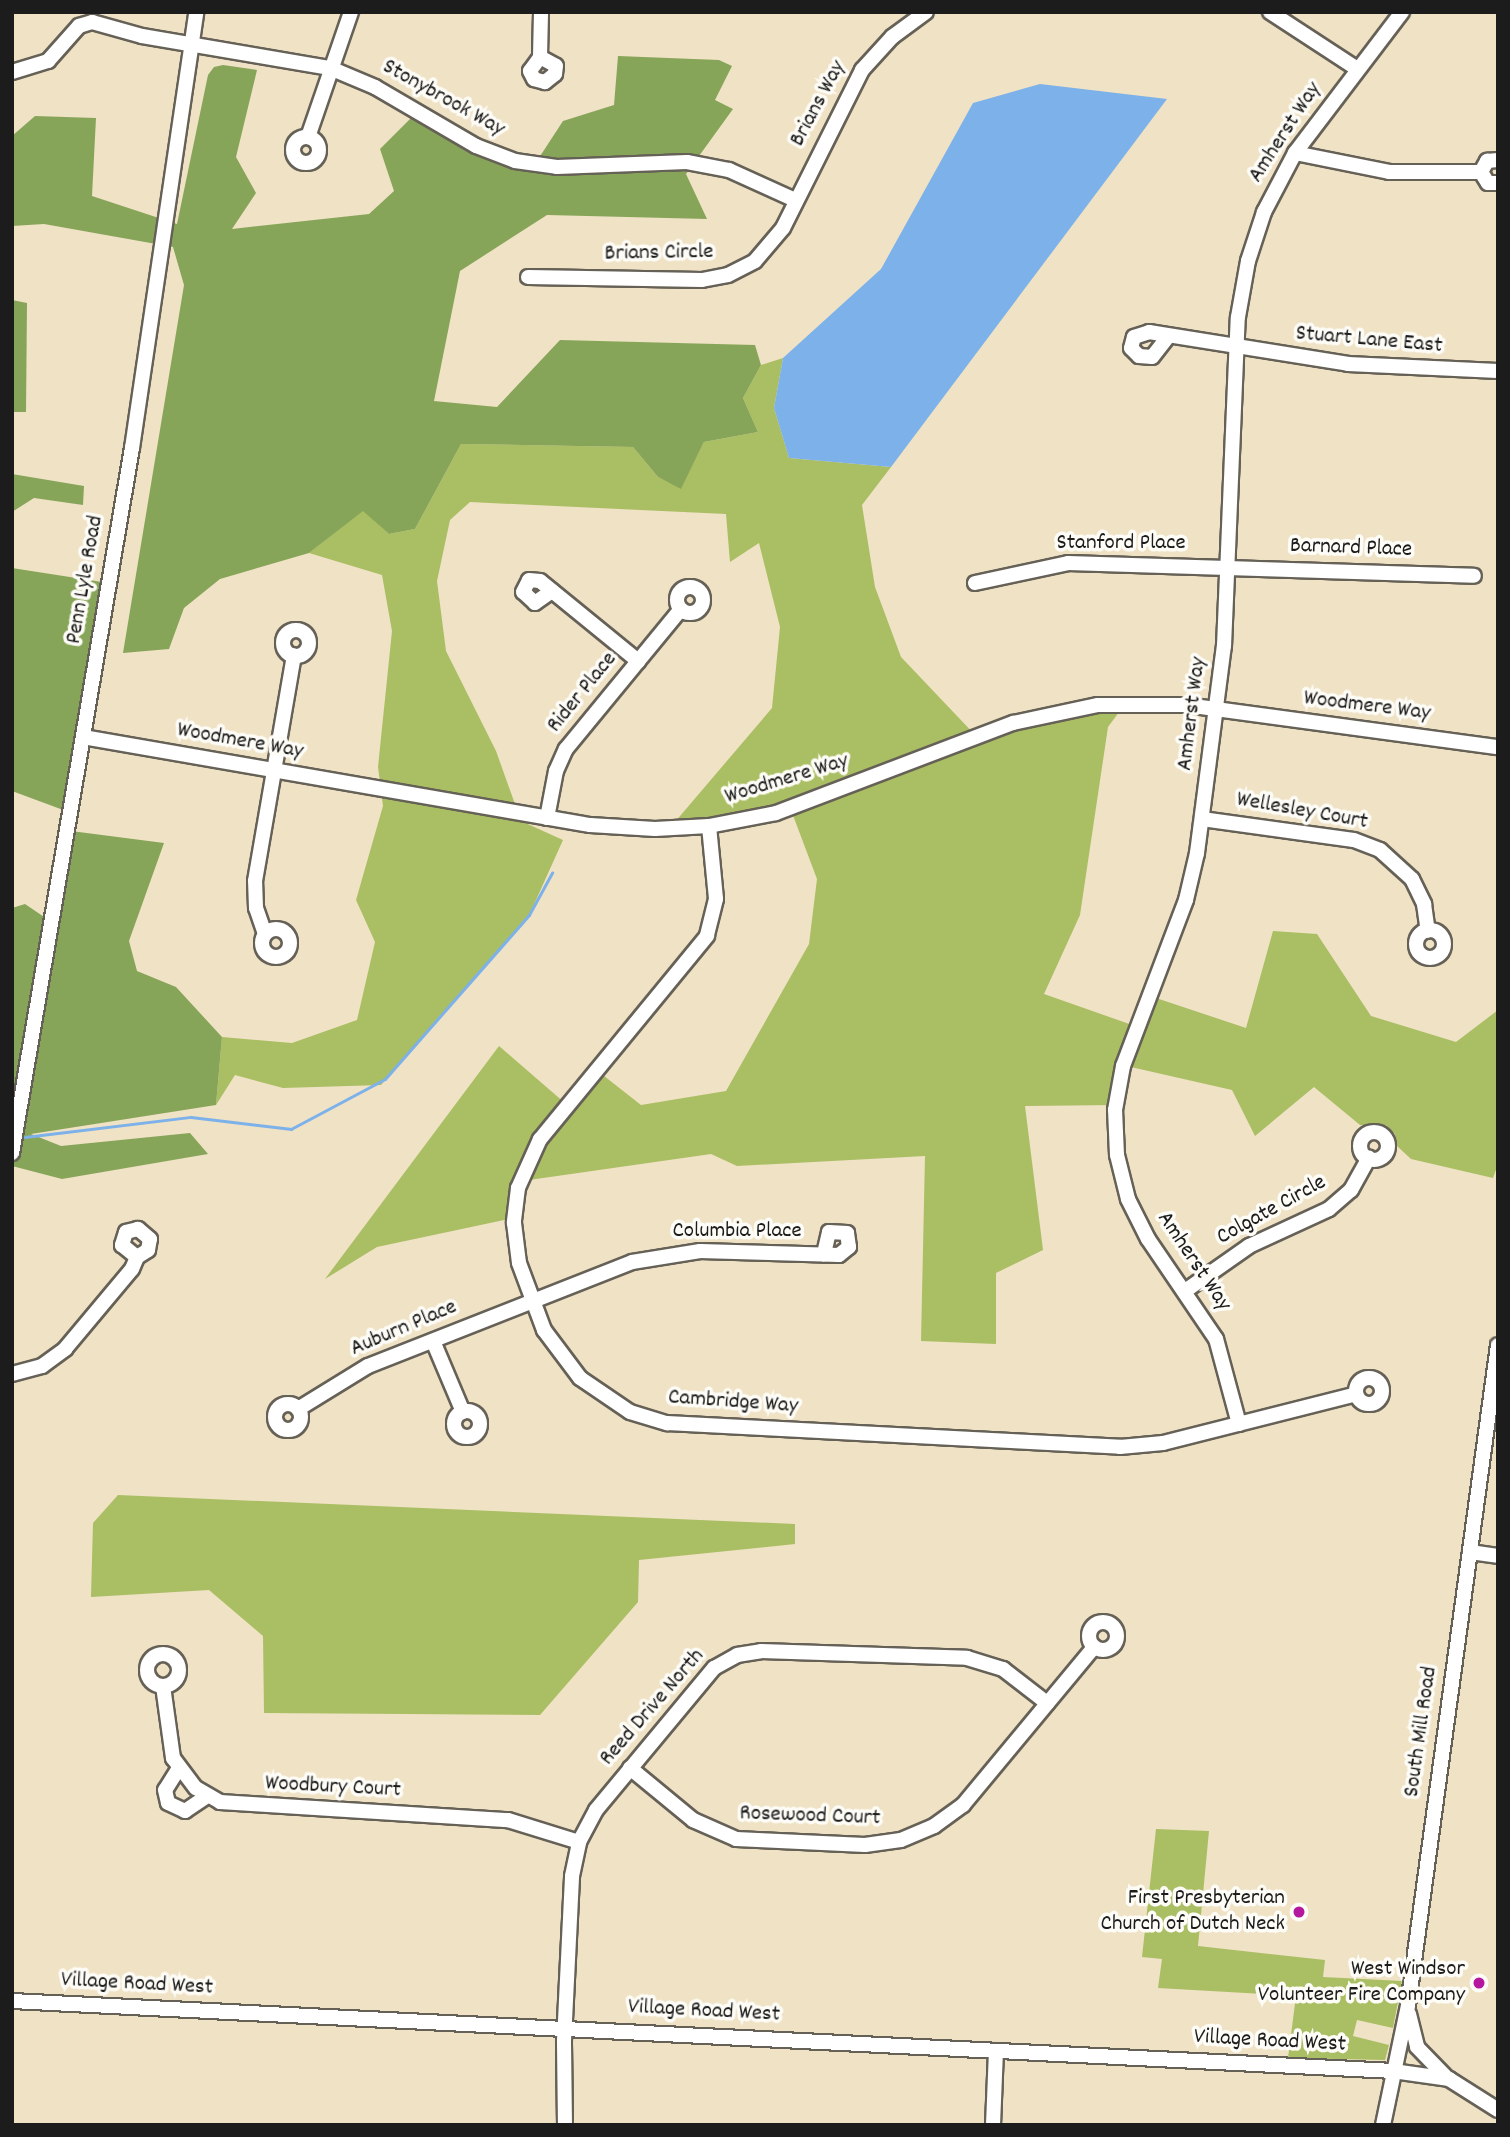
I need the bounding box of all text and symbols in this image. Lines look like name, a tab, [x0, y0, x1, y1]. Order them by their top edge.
street label: Stonybrook Way	[377, 54, 509, 144]
street label: Brians Way	[785, 56, 853, 152]
street label: Amherst Way	[1243, 78, 1329, 188]
street label: Brians Circle	[604, 239, 714, 269]
street label: Stuart Lane East	[1294, 321, 1444, 361]
street label: Penn Lyle Road	[61, 514, 111, 646]
street label: Stanford Place	[1056, 530, 1186, 558]
street label: Barnard Place	[1289, 533, 1413, 565]
street label: Rider Place	[542, 647, 624, 739]
street label: Amherst Way	[1172, 656, 1214, 772]
street label: Woodmere Way	[1302, 686, 1432, 728]
street label: Woodmere Way	[175, 717, 305, 767]
street label: Woodmere Way	[722, 748, 852, 812]
street label: Wellesley Court	[1234, 787, 1370, 837]
street label: Colgate Circle	[1213, 1170, 1331, 1252]
street label: Amherst Way	[1150, 1207, 1236, 1317]
street label: Columbia Place	[672, 1218, 802, 1246]
street label: Auburn Place	[347, 1294, 461, 1364]
street label: Cambridge Way	[667, 1385, 799, 1421]
street label: Reed Drive North	[595, 1644, 711, 1772]
street label: South Mill Road	[1399, 1665, 1445, 1799]
street label: Woodbury Court	[264, 1771, 402, 1805]
street label: Rosewood Court	[739, 1801, 881, 1833]
place label: First Presbyterian Church of Dutch Neck	[1101, 1885, 1285, 1939]
marker: First Presbyterian Church of Dutch Neck	[1291, 1904, 1307, 1920]
place label: West Windsor Volunteer Fire Company	[1258, 1956, 1465, 2010]
street label: Village Road West	[60, 1967, 214, 2003]
marker: West Windsor Volunteer Fire Company	[1471, 1975, 1487, 1991]
street label: Village Road West	[627, 1994, 781, 2030]
street label: Village Road West	[1193, 2024, 1347, 2060]

